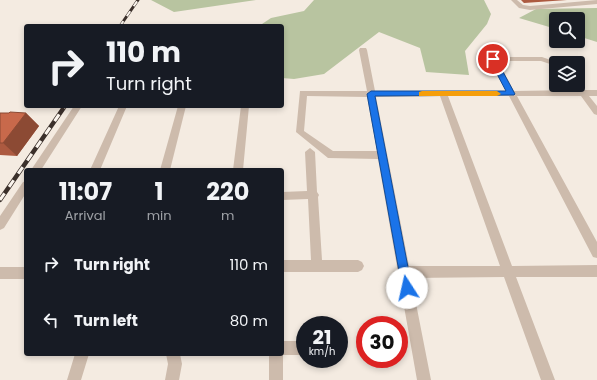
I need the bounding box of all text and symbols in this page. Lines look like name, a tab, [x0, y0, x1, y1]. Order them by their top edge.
map controls	[549, 12, 585, 92]
button: search	[549, 12, 585, 48]
text: 110 m	[106, 33, 181, 72]
icon: right	[40, 40, 92, 92]
pin	[476, 42, 510, 76]
icon: arrive	[482, 48, 504, 70]
button: layers	[549, 56, 585, 92]
text: Turn right	[106, 71, 192, 96]
text: 11:07	[59, 175, 112, 208]
text: 1	[155, 175, 164, 208]
text: 220	[206, 175, 249, 208]
text: Arrival	[65, 206, 106, 225]
text: min	[147, 206, 172, 225]
text: m	[221, 206, 234, 225]
icon: right	[40, 253, 62, 275]
text: Turn right	[74, 254, 150, 275]
text: 110 m	[230, 254, 268, 275]
position arrow	[386, 267, 428, 309]
icon: left	[40, 309, 62, 331]
text: Turn left	[74, 310, 138, 331]
text: 80 m	[230, 310, 268, 331]
speed limit sign: 30	[356, 316, 408, 368]
text: 21	[313, 323, 331, 351]
text: km/h	[309, 344, 335, 359]

